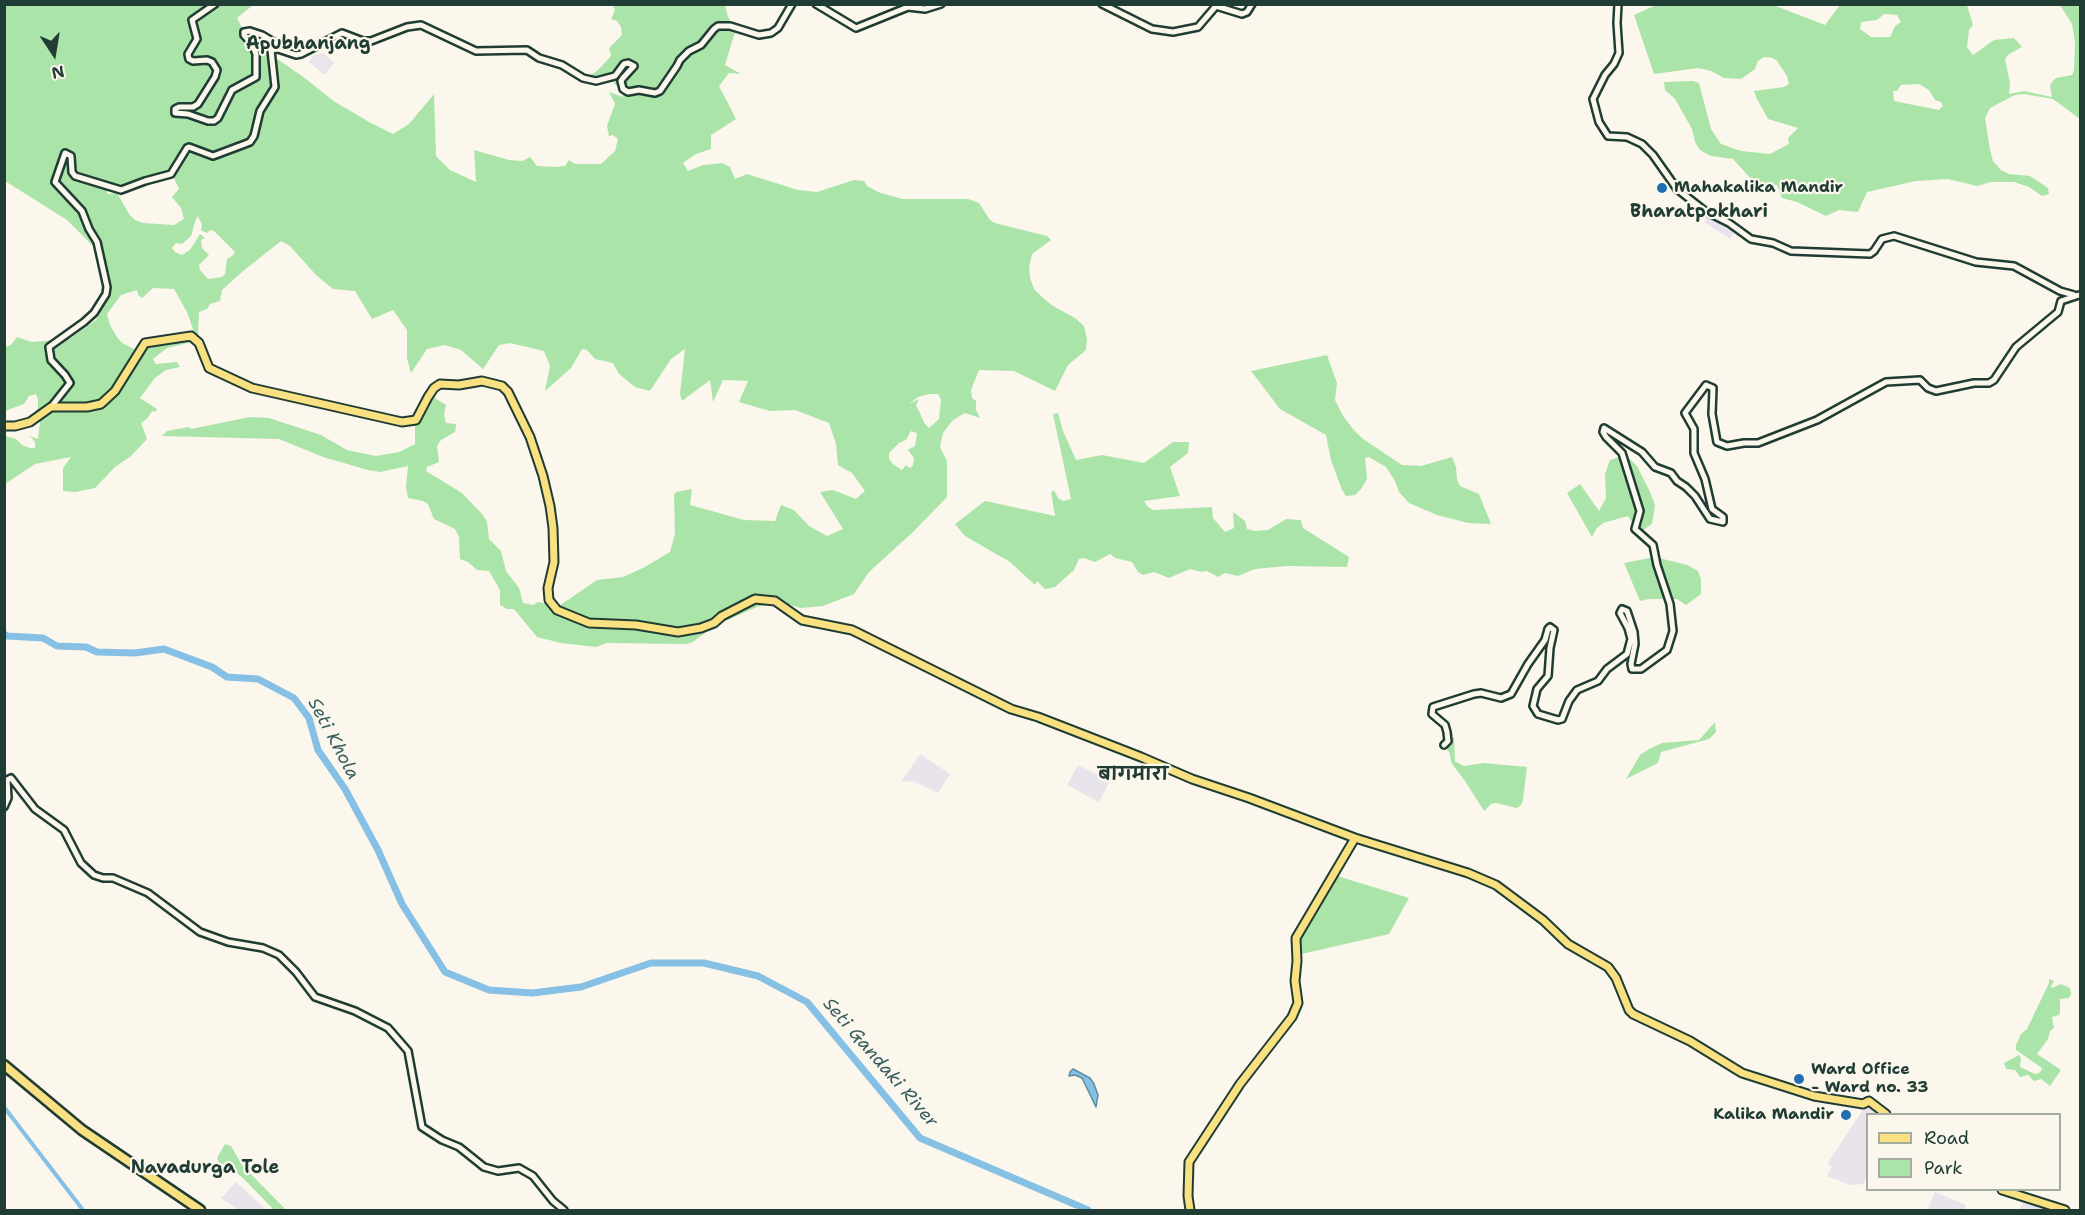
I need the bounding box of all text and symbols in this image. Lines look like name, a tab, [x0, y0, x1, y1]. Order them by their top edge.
north arrow	[24, 24, 84, 84]
district label: Apubhanjang	[246, 33, 370, 55]
text: N	[49, 61, 66, 84]
place label: Mahakalika Mandir	[1674, 178, 1843, 198]
marker: Mahakalika Mandir	[1655, 181, 1669, 195]
district label: Bharatpokhari	[1630, 201, 1768, 223]
water label: Seti Khola	[303, 695, 363, 783]
district label: बागमारा	[1098, 764, 1168, 786]
water label: Seti Gandaki River	[818, 994, 942, 1132]
place label: Ward Office - Ward no. 33	[1811, 1060, 1928, 1098]
marker: Ward Office - Ward no. 33	[1792, 1072, 1806, 1086]
place label: Kalika Mandir	[1713, 1105, 1834, 1125]
marker: Kalika Mandir	[1839, 1108, 1853, 1122]
legend	[1866, 1113, 2061, 1191]
text: Road	[1924, 1126, 1969, 1150]
text: Park	[1924, 1156, 1963, 1180]
district label: Navadurga Tole	[131, 1157, 279, 1179]

